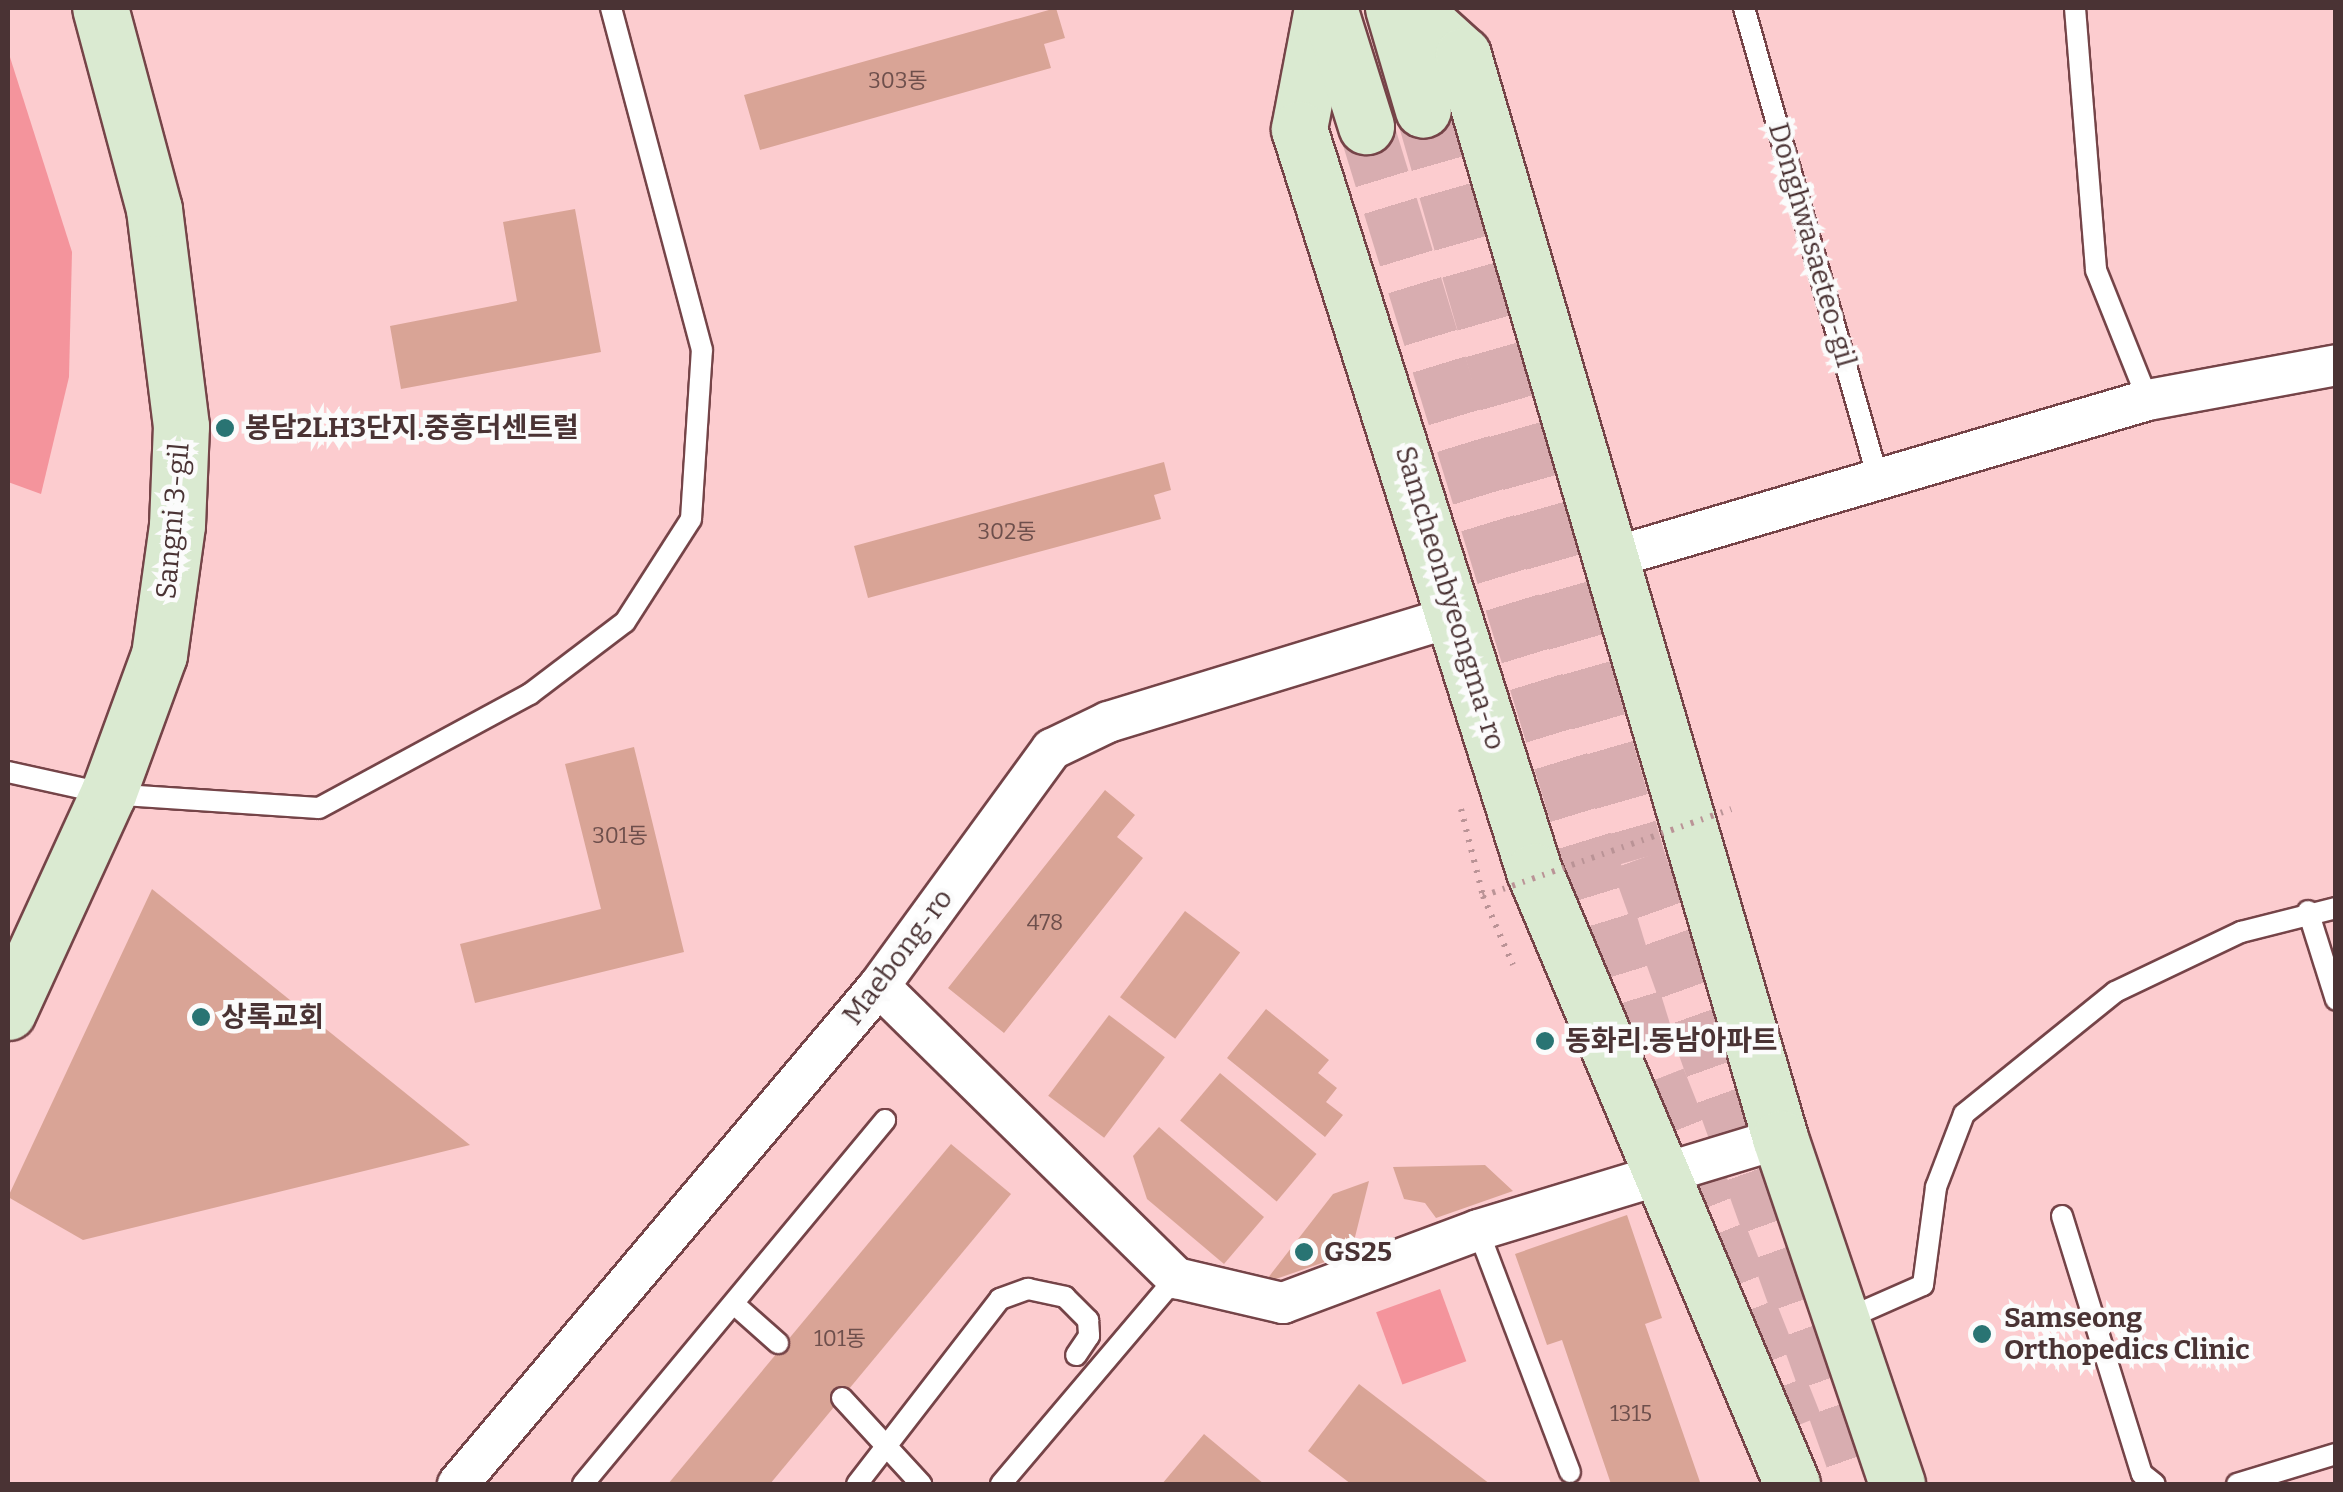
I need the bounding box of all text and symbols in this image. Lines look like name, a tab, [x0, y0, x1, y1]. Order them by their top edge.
house number: 303동	[868, 68, 928, 94]
street label: Donghwasaeteo-gil	[1761, 119, 1863, 371]
place label: 봉담2LH3단지.중흥더센트럴	[245, 411, 579, 445]
marker: 봉담2LH3단지.중흥더센트럴	[214, 417, 236, 439]
street label: Sangni 3-gil	[149, 442, 197, 600]
street label: Samcheonbyeongma-ro	[1388, 442, 1512, 754]
house number: 302동	[978, 519, 1036, 545]
house number: 301동	[592, 823, 648, 849]
street label: Maebong-ro	[836, 882, 960, 1032]
house number: 478	[1027, 910, 1063, 936]
place label: 상록교회	[221, 1000, 324, 1034]
marker: 상록교회	[190, 1006, 212, 1028]
place label: 동화리.동남아파트	[1565, 1024, 1778, 1058]
marker: 동화리.동남아파트	[1534, 1030, 1556, 1052]
place label: GS25	[1324, 1235, 1392, 1269]
marker: GS25	[1293, 1241, 1315, 1263]
place label: Samseong Orthopedics Clinic	[2004, 1301, 2250, 1367]
marker: Samseong Orthopedics Clinic	[1969, 1321, 1995, 1347]
house number: 101동	[814, 1326, 866, 1352]
house number: 1315	[1610, 1401, 1652, 1427]

